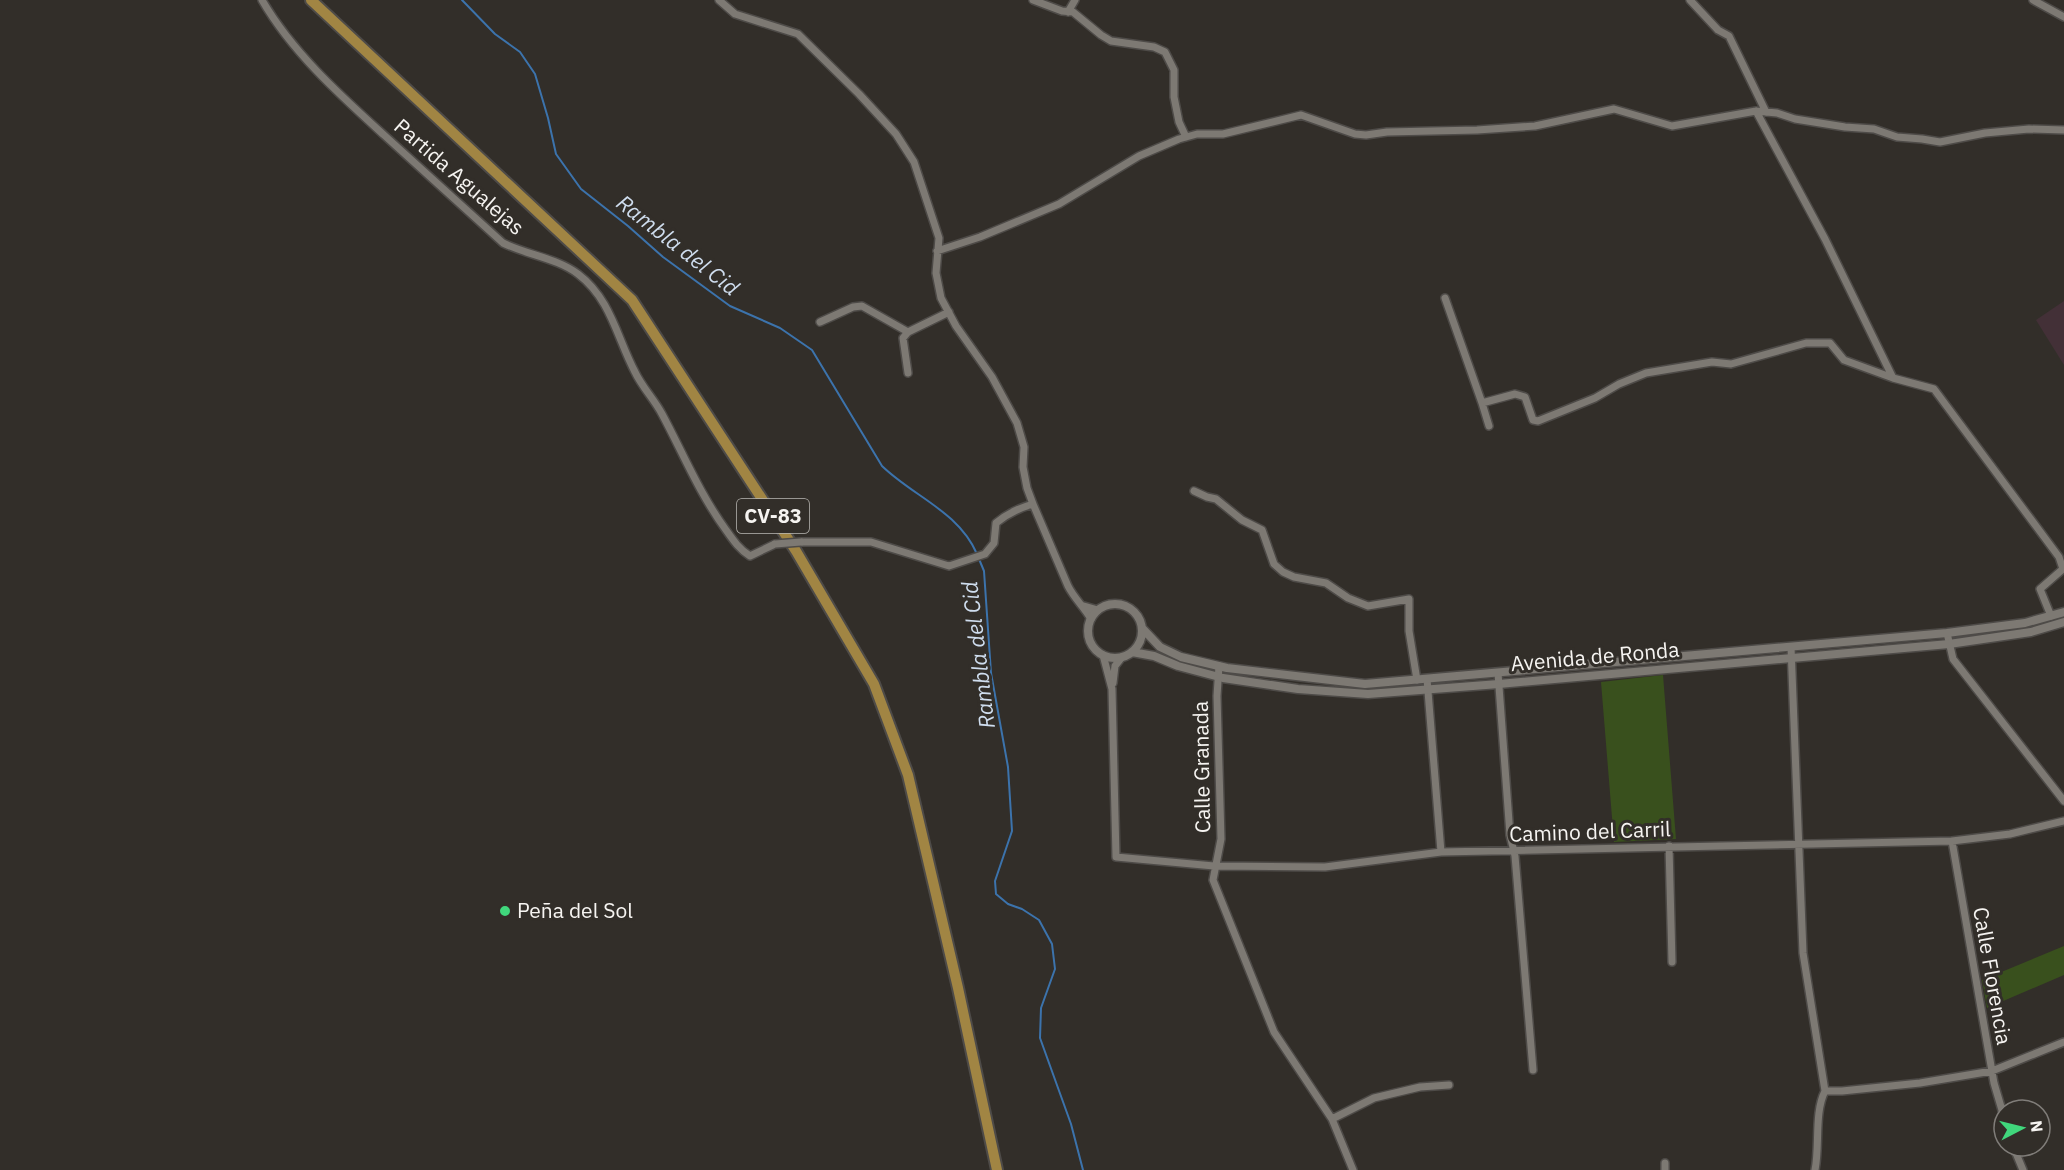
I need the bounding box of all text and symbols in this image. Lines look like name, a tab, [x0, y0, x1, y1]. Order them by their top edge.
street label: Partida Agualejas	[389, 112, 531, 241]
water label: Rambla del Cid	[611, 188, 746, 302]
road number: CV-83	[737, 499, 809, 533]
water label: Rambla del Cid	[954, 580, 1001, 730]
street label: Avenida de Ronda	[1509, 635, 1680, 677]
street label: Calle Granada	[1186, 701, 1216, 833]
street label: Camino del Carril	[1509, 814, 1671, 848]
place label: Peña del Sol	[517, 896, 633, 924]
marker: Peña del Sol	[498, 904, 512, 918]
street label: Calle Florencia	[1967, 905, 2019, 1047]
north arrow	[1992, 1098, 2052, 1158]
text: N	[2026, 1119, 2048, 1133]

